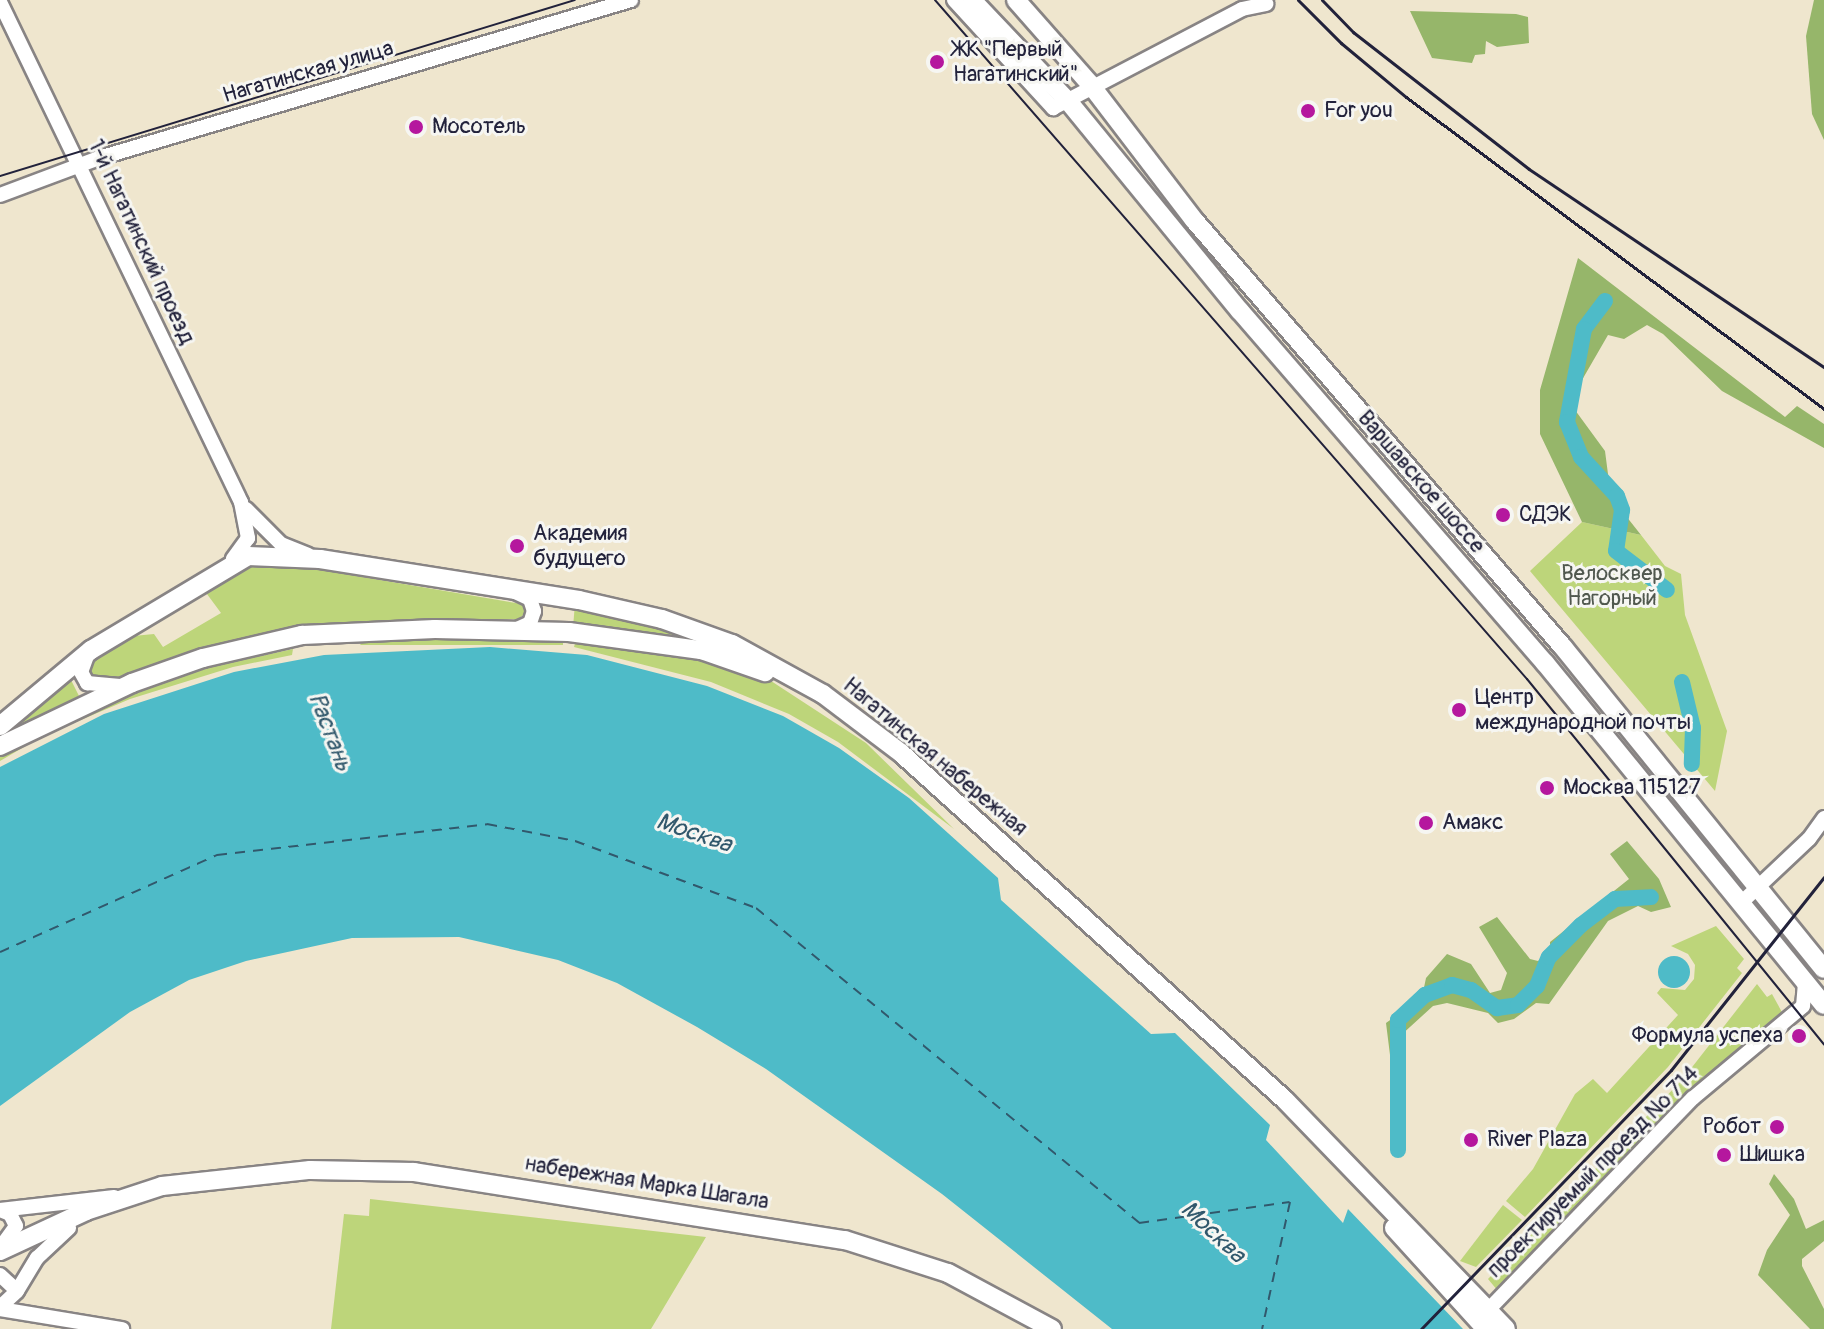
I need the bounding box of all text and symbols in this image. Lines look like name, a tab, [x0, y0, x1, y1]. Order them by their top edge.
street label: Нагатинская улица	[220, 35, 396, 109]
place label: ЖК "Первый Нагатинский"	[953, 36, 1078, 88]
marker: ЖК "Первый Нагатинский"	[928, 53, 946, 71]
place label: For you	[1324, 98, 1393, 124]
marker: For you	[1299, 102, 1317, 120]
place label: Мосотель	[432, 114, 526, 140]
marker: Мосотель	[407, 118, 425, 136]
street label: 1-й Нагатинский проезд	[82, 136, 200, 348]
street label: Варшавское шоссе	[1352, 405, 1490, 559]
place label: СДЭК	[1519, 502, 1572, 528]
marker: СДЭК	[1494, 506, 1512, 524]
place label: Академия будущего	[533, 520, 628, 572]
marker: Академия будущего	[508, 537, 526, 555]
park label: Велосквер Нагорный	[1561, 560, 1663, 612]
street label: Нагатинская набережная	[837, 672, 1033, 842]
place label: Центр международной почты	[1475, 684, 1691, 736]
water label: Растань	[302, 689, 358, 775]
marker: Центр международной почты	[1450, 701, 1468, 719]
place label: Москва 115127	[1563, 775, 1701, 801]
marker: Москва 115127	[1538, 779, 1556, 797]
water label: Москва	[653, 807, 735, 859]
place label: Амакс	[1442, 810, 1504, 836]
marker: Амакс	[1417, 814, 1435, 832]
place label: Формула успеха	[1632, 1023, 1783, 1049]
marker: Формула успеха	[1790, 1027, 1808, 1045]
street label: проектируемый проезд № 714	[1482, 1061, 1704, 1283]
place label: Робот	[1703, 1114, 1761, 1140]
marker: Робот	[1768, 1118, 1786, 1136]
place label: River Plaza	[1487, 1127, 1587, 1153]
marker: River Plaza	[1462, 1131, 1480, 1149]
place label: Шишка	[1740, 1142, 1805, 1168]
marker: Шишка	[1715, 1146, 1733, 1164]
street label: набережная Марка Шагала	[523, 1151, 771, 1215]
water label: Москва	[1175, 1195, 1251, 1269]

